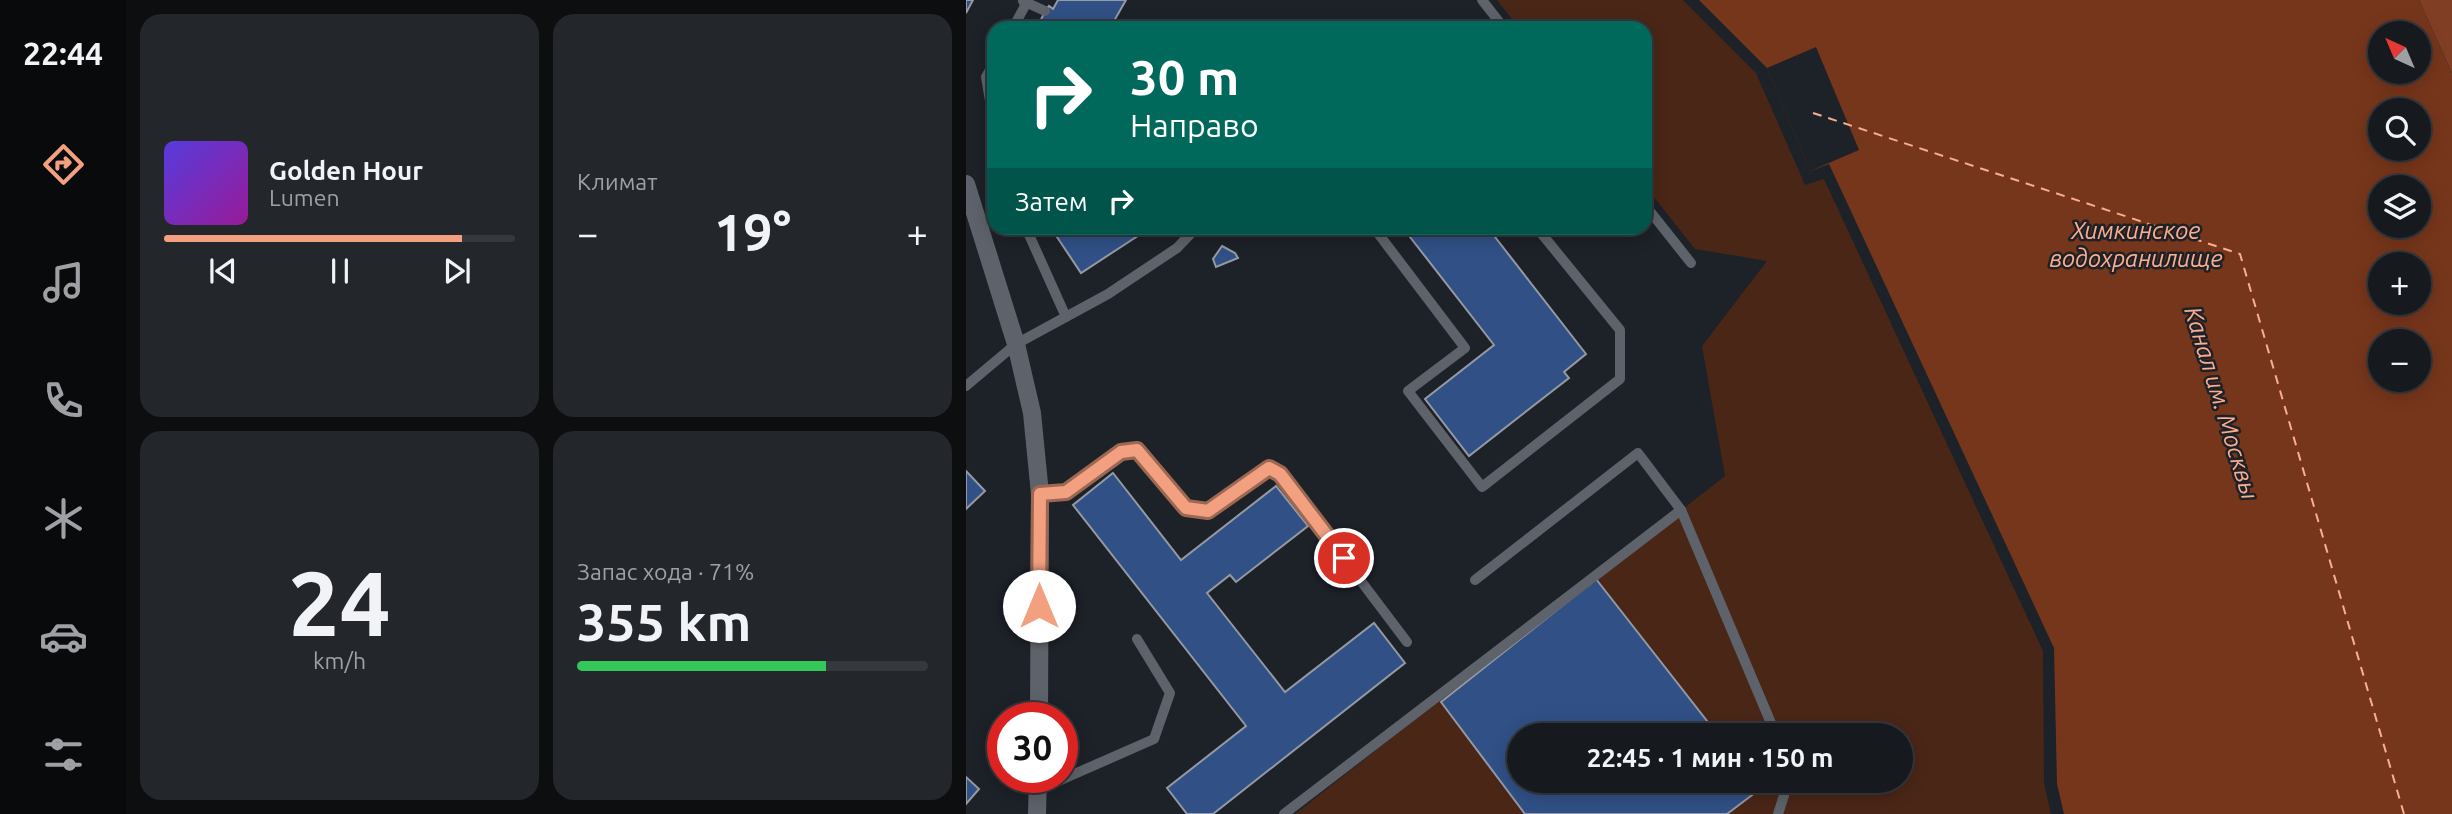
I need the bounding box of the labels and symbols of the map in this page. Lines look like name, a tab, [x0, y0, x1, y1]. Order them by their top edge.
north arrow	[2368, 21, 2431, 84]
water label: Химкинское водохранилище	[2049, 217, 2223, 272]
water label: Канал им. Москвы	[2179, 303, 2264, 503]
pin	[1314, 528, 1374, 588]
position arrow	[1002, 569, 1076, 643]
speed limit sign: 30	[987, 702, 1078, 793]

